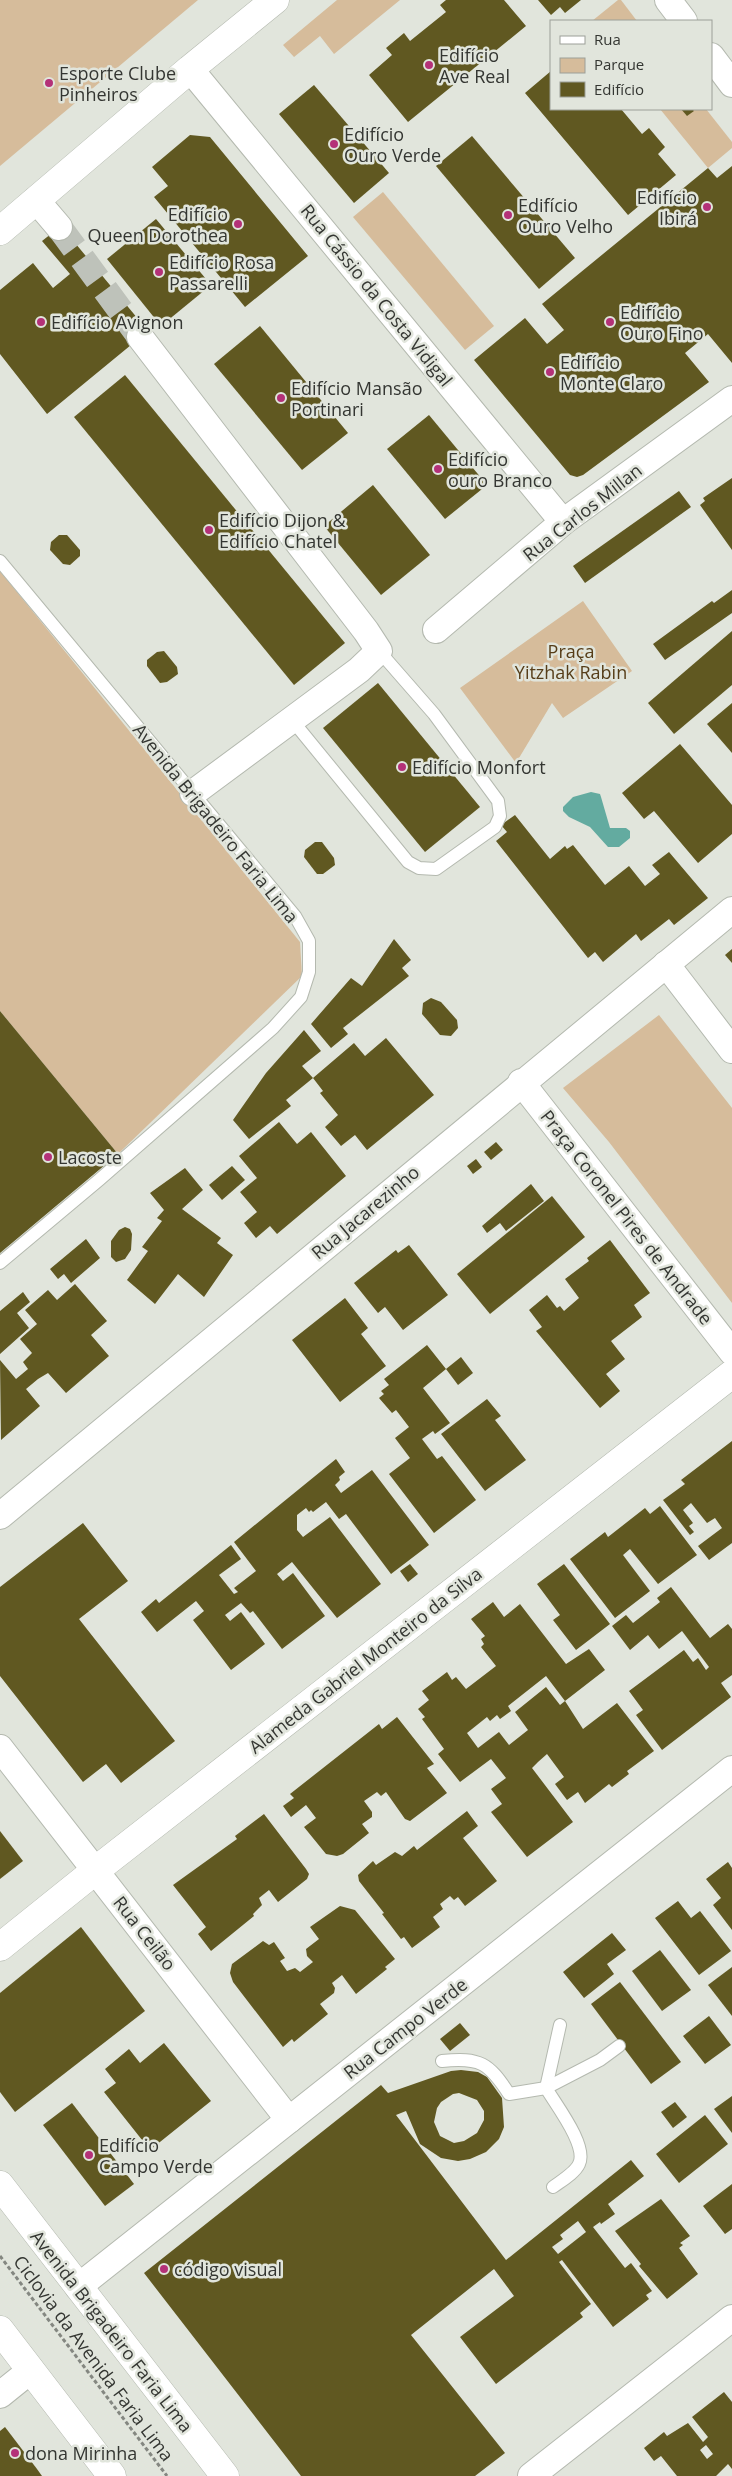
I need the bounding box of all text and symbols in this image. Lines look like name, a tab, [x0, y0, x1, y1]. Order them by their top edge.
legend	[550, 20, 712, 110]
text: Rua	[594, 29, 621, 49]
place label: Edifício Ave Real	[439, 43, 510, 88]
text: Parque	[594, 54, 644, 74]
marker: Edifício Ave Real	[423, 59, 435, 71]
place label: Esporte Clube Pinheiros	[59, 61, 176, 106]
marker: Esporte Clube Pinheiros	[43, 77, 55, 89]
text: Edifício	[594, 79, 644, 99]
place label: Edifício Ouro Verde	[344, 122, 441, 167]
marker: Edifício Ouro Verde	[328, 138, 340, 150]
place label: Edifício Ibirá	[637, 185, 697, 230]
place label: Edifício Ouro Velho	[518, 193, 613, 238]
street label: Rua Cássio da Costa Vidigal	[296, 199, 458, 391]
marker: Edifício Ibirá	[701, 201, 713, 213]
place label: Edifício Queen Dorothea	[87, 202, 228, 247]
marker: Edifício Ouro Velho	[502, 209, 514, 221]
marker: Edifício Queen Dorothea	[232, 218, 244, 230]
place label: Edifício Rosa Passarelli	[169, 250, 274, 295]
marker: Edifício Rosa Passarelli	[153, 266, 165, 278]
place label: Edifício Ouro Fino	[620, 300, 704, 345]
place label: Edifício Avignon	[51, 310, 183, 334]
marker: Edifício Avignon	[35, 316, 47, 328]
marker: Edifício Ouro Fino	[604, 316, 616, 328]
place label: Edifício Monte Claro	[560, 350, 663, 395]
marker: Edifício Monte Claro	[544, 366, 556, 378]
place label: Edifício Mansão Portinari	[291, 376, 422, 421]
marker: Edifício Mansão Portinari	[275, 392, 287, 404]
place label: Edifício ouro Branco	[448, 447, 552, 492]
street label: Rua Carlos Millan	[517, 458, 647, 566]
marker: Edifício ouro Branco	[432, 463, 444, 475]
place label: Edifício Dijon & Edifício Chatel	[219, 508, 347, 553]
marker: Edifício Dijon & Edifício Chatel	[203, 524, 215, 536]
park label: Praça Yitzhak Rabin	[515, 639, 627, 684]
street label: Avenida Brigadeiro Faria Lima	[128, 718, 304, 928]
place label: Edifício Monfort	[412, 755, 546, 779]
marker: Edifício Monfort	[396, 761, 408, 773]
street label: Praça Coronel Pires de Andrade	[536, 1105, 718, 1329]
place label: Lacoste	[58, 1145, 122, 1169]
marker: Lacoste	[42, 1151, 54, 1163]
street label: Rua Jacarezinho	[306, 1160, 424, 1264]
street label: Alameda Gabriel Monteiro da Silva	[244, 1561, 486, 1759]
street label: Rua Ceilão	[108, 1891, 182, 1975]
street label: Rua Campo Verde	[338, 1972, 472, 2084]
place label: Edifício Campo Verde	[99, 2133, 213, 2178]
marker: Edifício Campo Verde	[83, 2149, 95, 2161]
street label: Avenida Brigadeiro Faria Lima	[26, 2225, 198, 2437]
street label: Ciclovia da Avenida Faria Lima	[9, 2250, 179, 2466]
place label: código visual	[174, 2257, 282, 2281]
marker: código visual	[158, 2263, 170, 2275]
place label: dona Mirinha	[25, 2441, 137, 2465]
marker: dona Mirinha	[9, 2447, 21, 2459]

